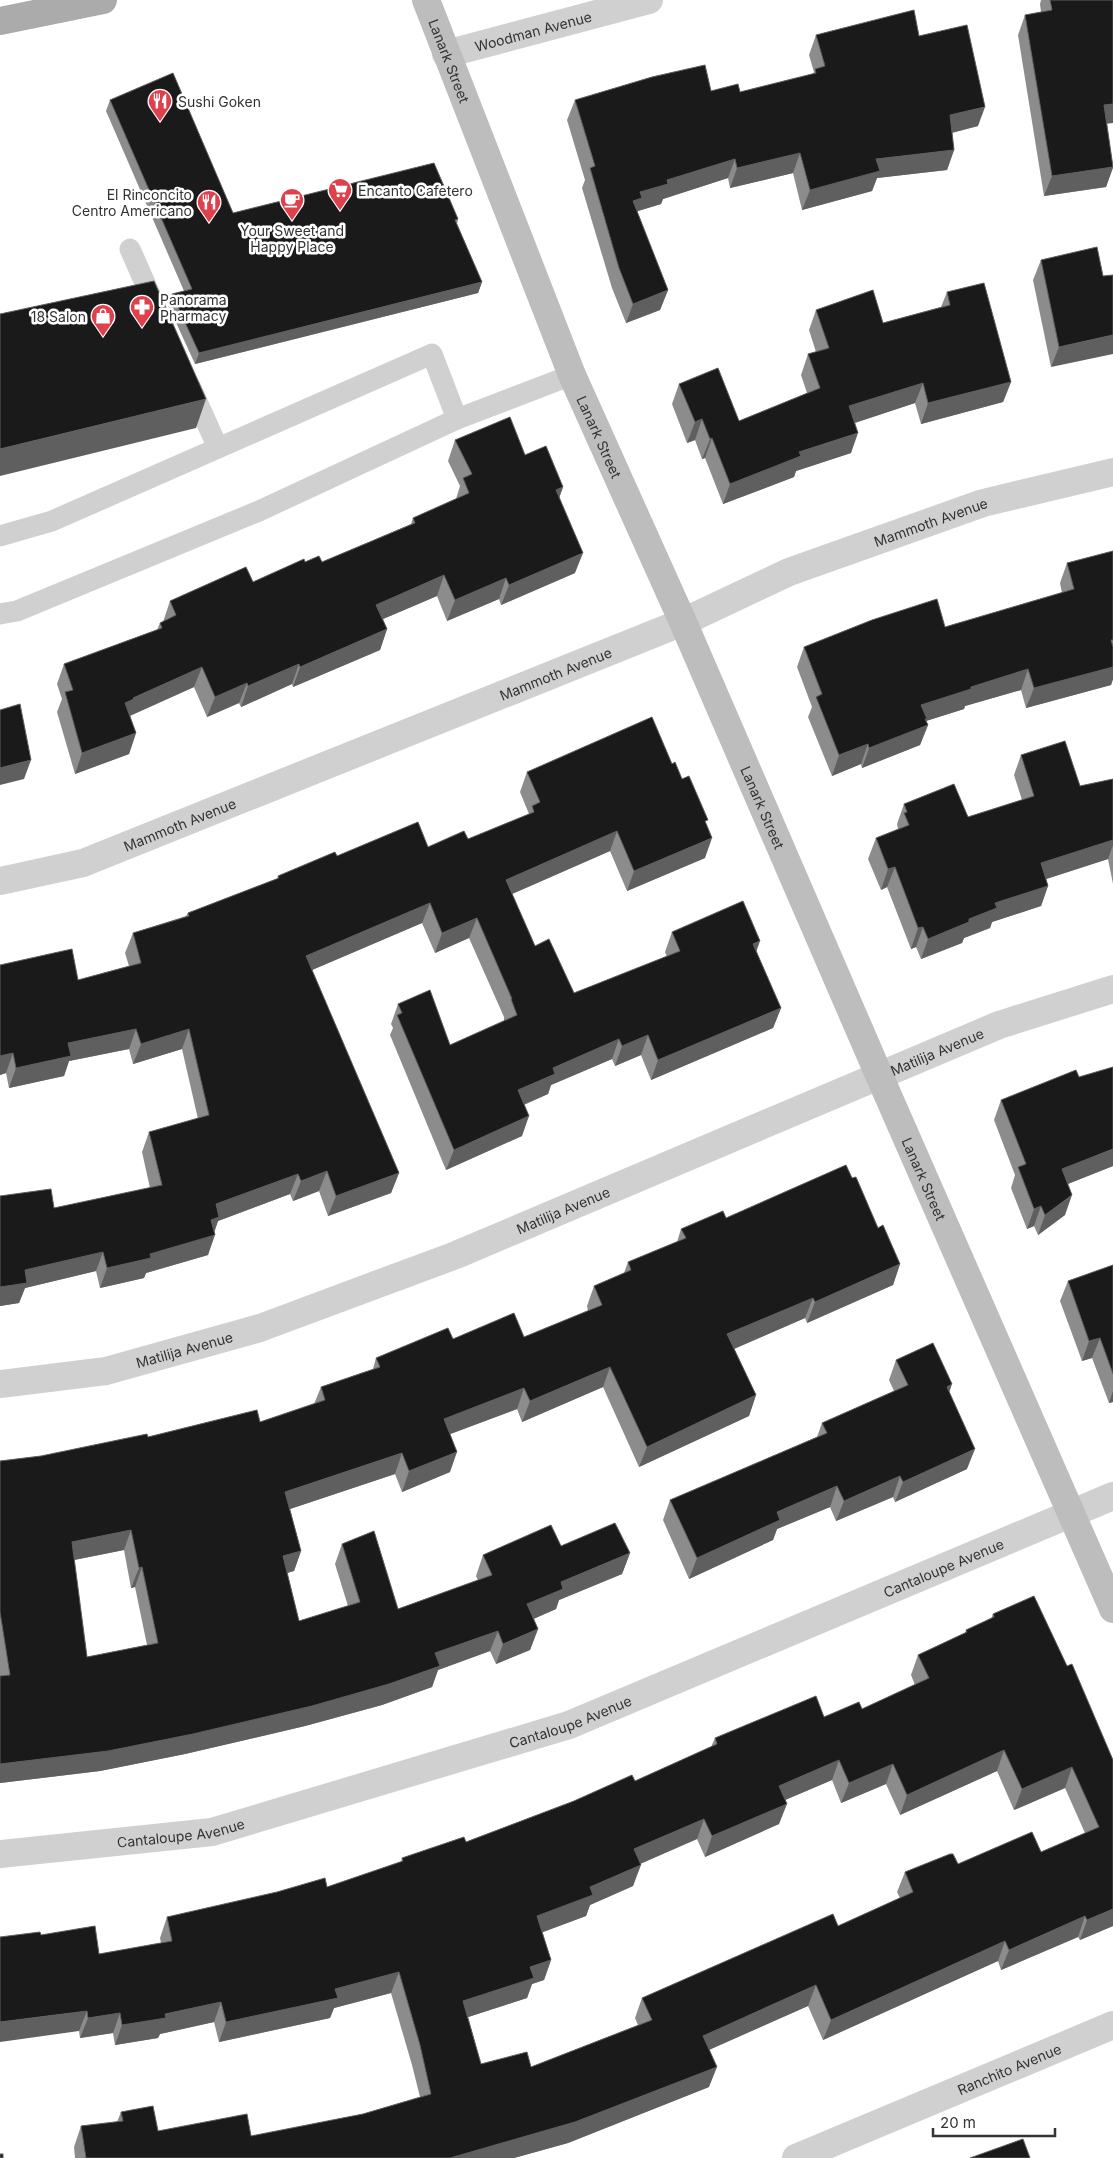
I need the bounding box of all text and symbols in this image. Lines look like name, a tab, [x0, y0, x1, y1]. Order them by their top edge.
street label: Woodman Avenue	[473, 7, 593, 55]
street label: Lanark Street	[426, 16, 474, 105]
restaurant icon: Sushi Goken	[147, 88, 173, 122]
place label: Sushi Goken	[178, 93, 261, 110]
supermarket icon: Encanto Cafetero	[327, 177, 353, 211]
place label: Encanto Cafetero	[358, 182, 473, 199]
place label: El Rinconcito Centro Americano	[72, 186, 192, 219]
cafe icon: Your Sweet and Happy Place	[279, 187, 305, 221]
restaurant icon: El Rinconcito Centro Americano	[196, 189, 222, 223]
place label: Your Sweet and Happy Place	[240, 222, 344, 255]
place label: Panorama Pharmacy	[160, 291, 227, 324]
pharmacy icon: Panorama Pharmacy	[129, 294, 155, 328]
shop icon: 18 Salon	[90, 303, 116, 337]
place label: 18 Salon	[31, 308, 86, 325]
street label: Lanark Street	[574, 393, 626, 481]
street label: Mammoth Avenue	[871, 494, 989, 550]
street label: Mammoth Avenue	[497, 643, 614, 703]
street label: Lanark Street	[738, 763, 789, 852]
street label: Mammoth Avenue	[121, 794, 238, 854]
street label: Matilija Avenue	[888, 1024, 986, 1079]
street label: Lanark Street	[899, 1135, 950, 1223]
street label: Matilija Avenue	[514, 1182, 612, 1237]
street label: Matilija Avenue	[134, 1328, 235, 1371]
street label: Cantaloupe Avenue	[881, 1535, 1006, 1600]
street label: Cantaloupe Avenue	[507, 1691, 634, 1751]
street label: Cantaloupe Avenue	[116, 1814, 246, 1850]
street label: Ranchito Avenue	[955, 2039, 1063, 2098]
scale bar	[933, 2106, 1056, 2138]
text: 20 m	[940, 2113, 976, 2132]

